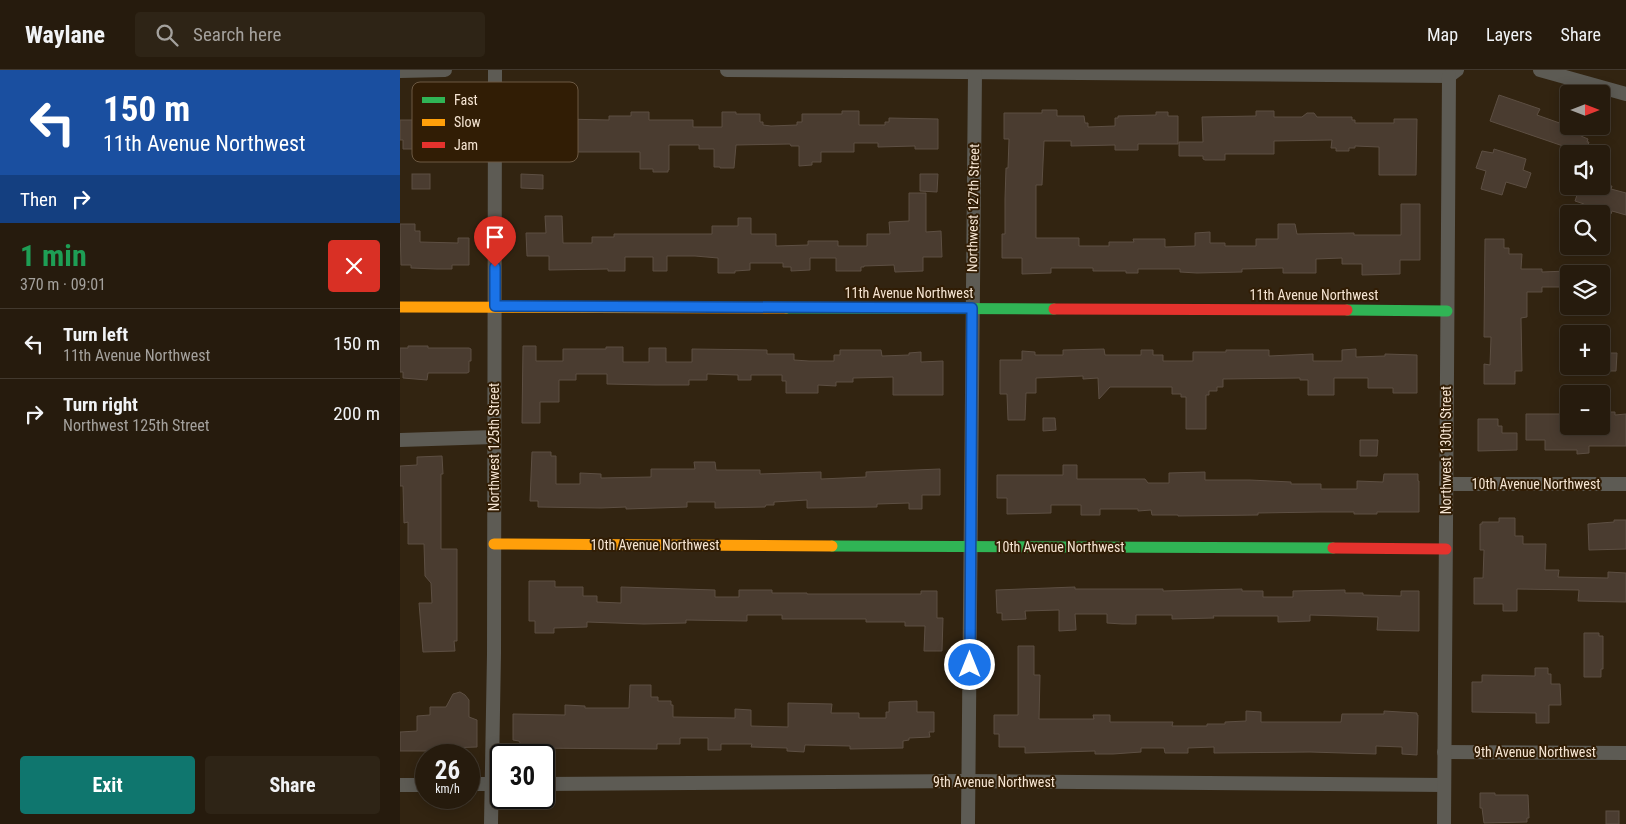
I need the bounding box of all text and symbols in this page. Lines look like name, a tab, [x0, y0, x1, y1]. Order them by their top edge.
search box	[135, 12, 485, 57]
text: Waylane	[25, 21, 105, 49]
icon: search	[153, 21, 181, 49]
text: Search here	[193, 23, 281, 46]
text: Map	[1427, 24, 1458, 45]
text: Layers	[1486, 24, 1533, 45]
text: Share	[1561, 24, 1601, 45]
legend	[412, 82, 578, 162]
north arrow	[1560, 85, 1610, 135]
map controls	[1560, 85, 1610, 435]
text: 150 m	[103, 89, 190, 130]
icon: left	[20, 90, 85, 155]
text: Fast	[454, 92, 478, 108]
text: Slow	[454, 114, 481, 130]
text: 11th Avenue Northwest	[103, 131, 306, 156]
text: Jam	[454, 137, 478, 153]
street label: Northwest 127th Street	[964, 144, 982, 272]
button: sound	[1560, 145, 1610, 195]
icon: right	[67, 185, 95, 213]
text: Then	[20, 188, 57, 211]
button: search	[1560, 205, 1610, 255]
pin	[474, 216, 516, 267]
icon: arrive	[481, 223, 509, 251]
text: 1 min	[20, 238, 87, 273]
button: close	[328, 240, 380, 292]
button: layers	[1560, 265, 1610, 315]
text: 370 m · 09:01	[20, 275, 106, 294]
street label: 11th Avenue Northwest	[845, 285, 973, 301]
street label: 11th Avenue Northwest	[1250, 287, 1378, 303]
text: Turn left	[63, 323, 128, 346]
button: +	[1560, 325, 1610, 375]
icon: left	[20, 330, 48, 358]
text: 150 m	[333, 332, 380, 355]
text: 11th Avenue Northwest	[63, 346, 210, 365]
street label: Northwest 125th Street	[486, 383, 502, 511]
button: −	[1560, 385, 1610, 435]
street label: Northwest 130th Street	[1438, 386, 1454, 514]
text: Turn right	[63, 393, 138, 416]
icon: right	[20, 400, 48, 428]
text: 200 m	[333, 402, 380, 425]
text: Northwest 125th Street	[63, 416, 210, 435]
street label: 10th Avenue Northwest	[1472, 476, 1600, 492]
street label: 10th Avenue Northwest	[591, 537, 719, 553]
street label: 10th Avenue Northwest	[996, 539, 1124, 555]
position arrow	[943, 638, 995, 690]
speed limit sign: 30	[490, 744, 555, 809]
street label: 9th Avenue Northwest	[1474, 744, 1596, 760]
button: Exit	[20, 756, 195, 814]
button: Share	[205, 756, 380, 814]
text: 26	[435, 756, 460, 785]
street label: 9th Avenue Northwest	[933, 774, 1055, 790]
text: km/h	[435, 782, 460, 796]

